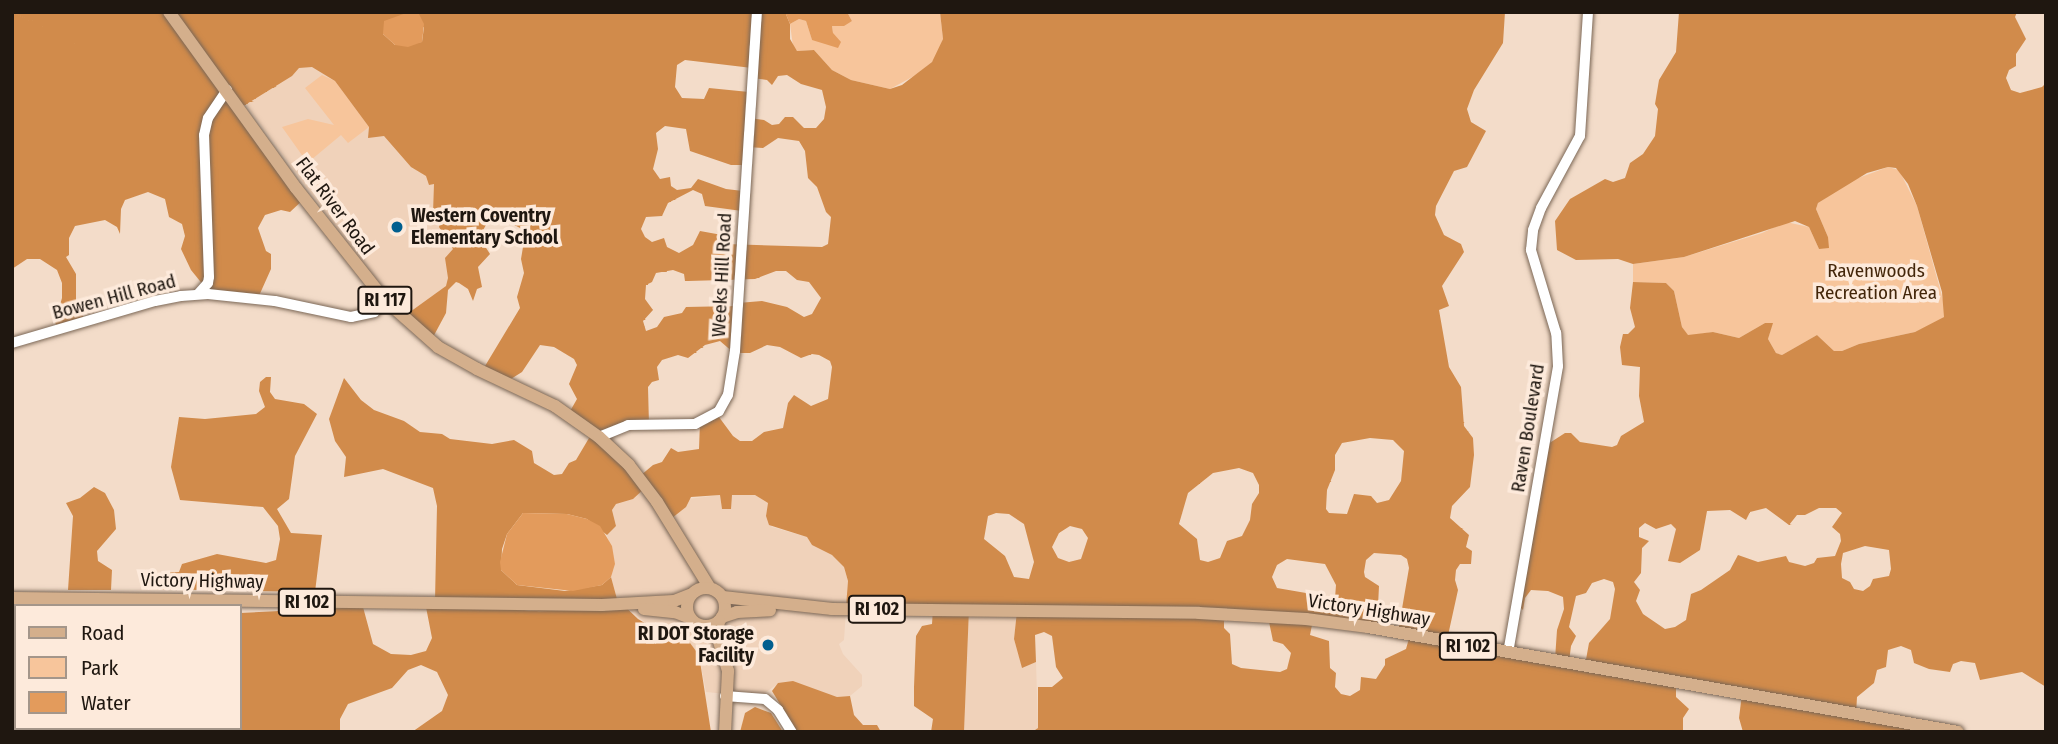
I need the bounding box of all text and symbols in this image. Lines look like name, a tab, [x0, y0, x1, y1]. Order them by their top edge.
street label: Flat River Road	[291, 153, 379, 259]
place label: Western Coventry Elementary School	[411, 205, 558, 249]
street label: Weeks Hill Road	[707, 212, 737, 338]
marker: Western Coventry Elementary School	[389, 219, 405, 235]
park label: Ravenwoods Recreation Area	[1815, 260, 1937, 304]
street label: Bowen Hill Road	[50, 270, 178, 324]
road number: RI 117	[357, 286, 413, 314]
street label: Raven Boulevard	[1507, 362, 1549, 494]
street label: Victory Highway	[140, 569, 264, 593]
road number: RI 102	[277, 588, 337, 616]
street label: Victory Highway	[1306, 589, 1432, 631]
road number: RI 102	[847, 594, 907, 624]
legend	[14, 604, 242, 730]
text: Road	[81, 620, 125, 646]
place label: RI DOT Storage Facility	[638, 623, 754, 667]
road number: RI 102	[1438, 632, 1498, 660]
marker: RI DOT Storage Facility	[760, 637, 776, 653]
text: Park	[81, 655, 118, 681]
text: Water	[81, 690, 131, 716]

